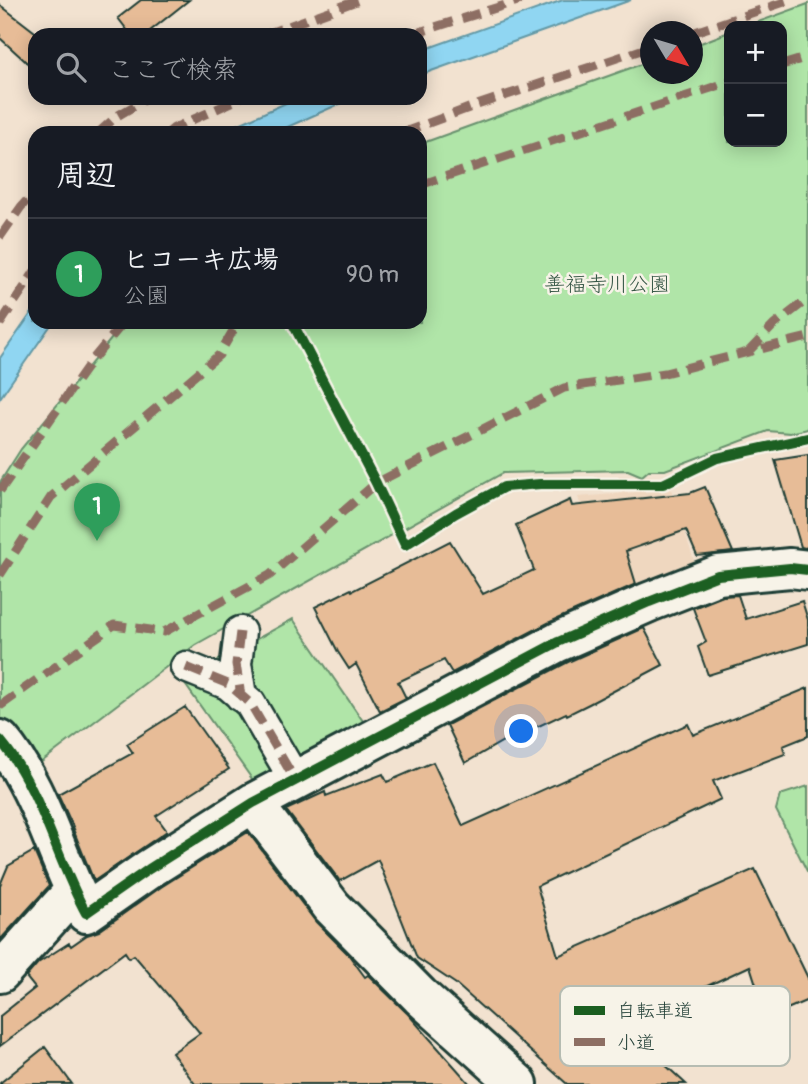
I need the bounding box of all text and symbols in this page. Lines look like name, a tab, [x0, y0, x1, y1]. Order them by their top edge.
north arrow	[640, 21, 703, 84]
map controls	[724, 21, 787, 147]
button: +	[724, 21, 787, 84]
search box	[28, 28, 427, 105]
icon: search	[52, 48, 90, 86]
text: ここで検索	[108, 54, 238, 86]
button: −	[724, 84, 787, 147]
text: 周辺	[56, 157, 116, 194]
text: ヒコーキ広場	[123, 244, 279, 276]
text: 1	[75, 260, 84, 289]
text: 90 m	[346, 260, 399, 289]
park label: 善福寺川公園	[544, 271, 670, 298]
text: 公園	[123, 281, 169, 310]
pin: 1	[74, 483, 120, 541]
your location	[504, 714, 538, 748]
legend	[560, 986, 790, 1066]
text: 自転車道	[617, 999, 693, 1023]
text: 小道	[617, 1031, 655, 1055]

